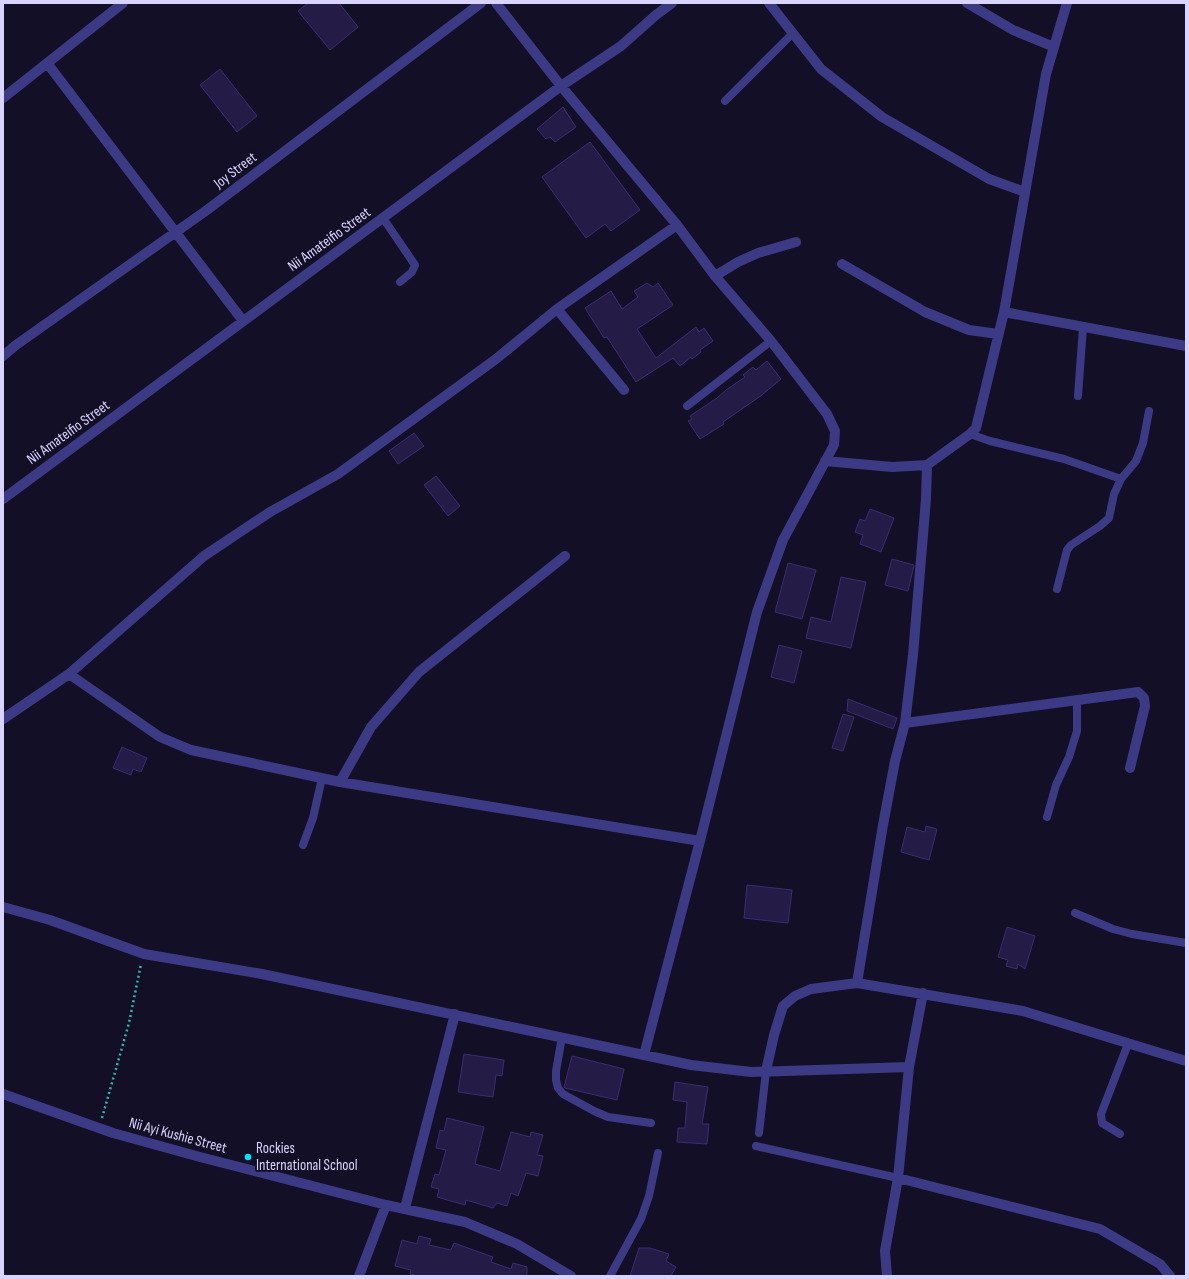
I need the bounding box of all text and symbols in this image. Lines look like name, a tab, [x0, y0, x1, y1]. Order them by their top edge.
street label: Joy Street	[209, 148, 261, 193]
street label: Nii Amateifio Street	[284, 203, 375, 276]
street label: Nii Amateifio Street	[23, 396, 114, 469]
street label: Nii Ayi Kushie Street	[127, 1113, 229, 1158]
place label: Rockies International School	[256, 1139, 358, 1175]
marker: Rockies International School	[243, 1152, 253, 1162]

